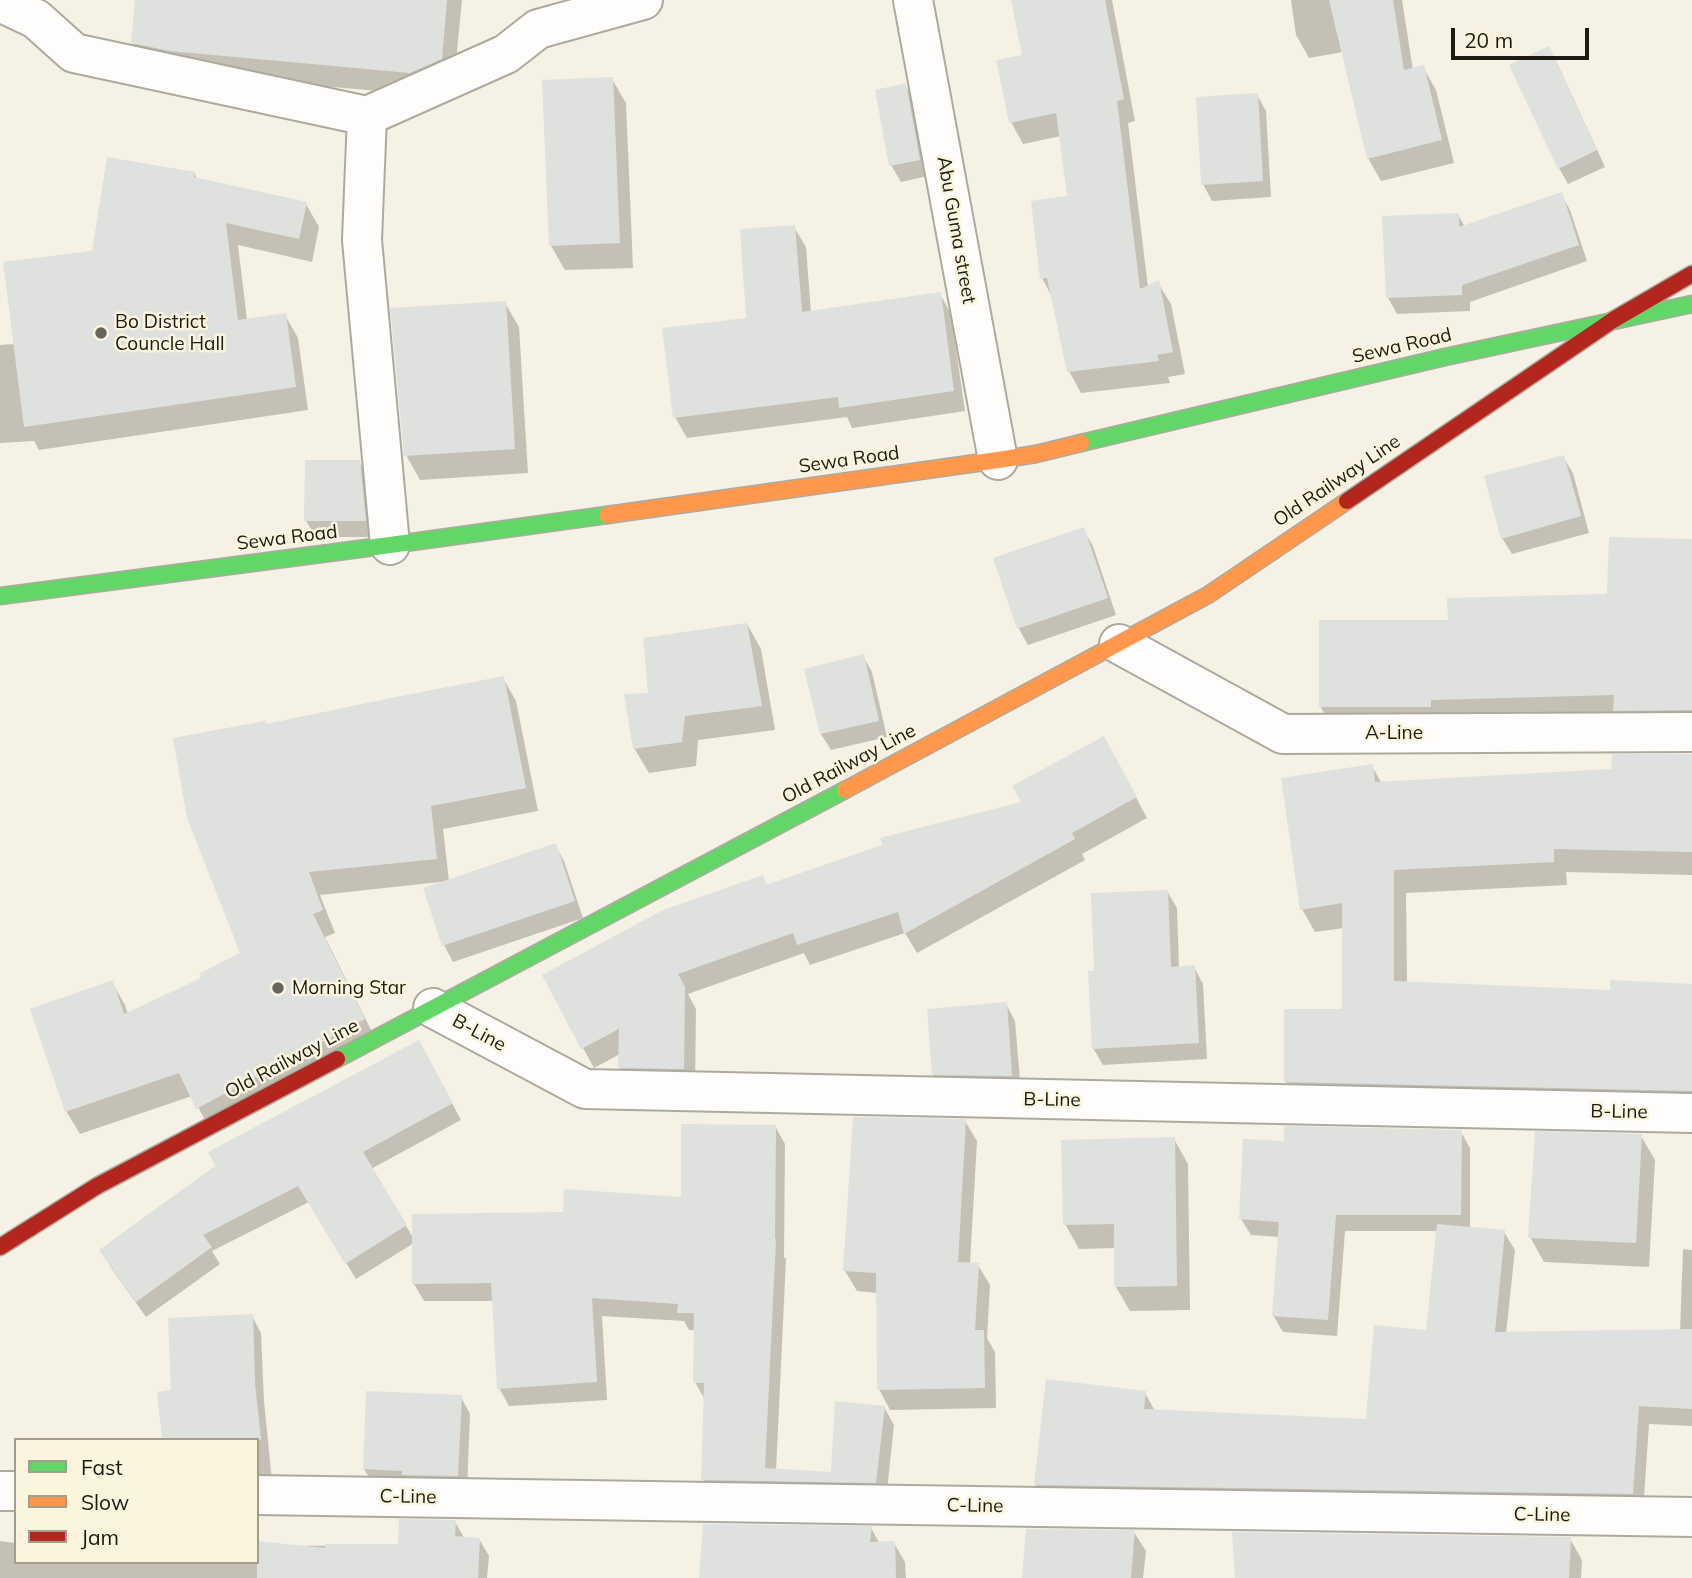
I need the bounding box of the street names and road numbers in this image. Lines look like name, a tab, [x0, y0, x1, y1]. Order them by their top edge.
street label: Abu Guma street	[932, 155, 980, 305]
street label: Sewa Road	[1350, 323, 1454, 369]
street label: Old Railway Line	[1269, 430, 1405, 532]
street label: Sewa Road	[797, 442, 901, 478]
street label: Sewa Road	[235, 521, 339, 555]
street label: Old Railway Line	[778, 719, 920, 809]
street label: A-Line	[1365, 722, 1423, 744]
street label: B-Line	[448, 1009, 510, 1057]
street label: Old Railway Line	[221, 1014, 363, 1104]
street label: B-Line	[1023, 1088, 1081, 1112]
street label: B-Line	[1590, 1100, 1648, 1124]
street label: C-Line	[379, 1485, 437, 1509]
street label: C-Line	[946, 1494, 1004, 1518]
street label: C-Line	[1513, 1503, 1571, 1527]

